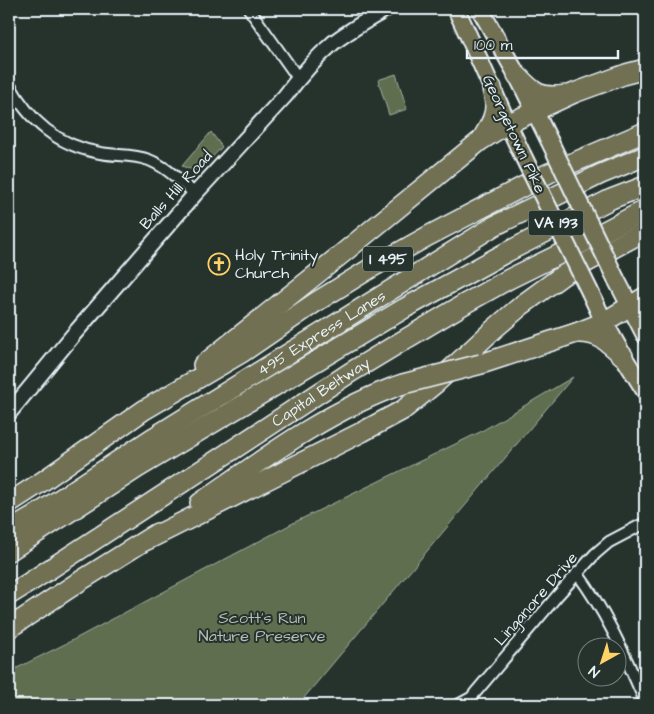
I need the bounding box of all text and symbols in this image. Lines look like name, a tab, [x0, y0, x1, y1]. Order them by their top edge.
scale bar	[467, 28, 618, 60]
text: 100 m	[474, 35, 513, 56]
street label: Georgetown Pike	[476, 71, 551, 198]
street label: Balls Hill Road	[135, 146, 217, 234]
road number: VA 193	[528, 210, 584, 236]
place label: Holy Trinity Church	[235, 244, 319, 284]
road number: I 495	[363, 246, 413, 272]
church icon: Holy Trinity Church	[207, 252, 231, 276]
street label: 495 Express Lanes	[253, 285, 390, 381]
street label: Capital Beltway	[267, 352, 375, 432]
street label: Linganore Drive	[489, 547, 584, 651]
park label: Scott's Run Nature Preserve	[199, 607, 326, 647]
north arrow	[576, 636, 626, 686]
text: N	[585, 661, 604, 682]

